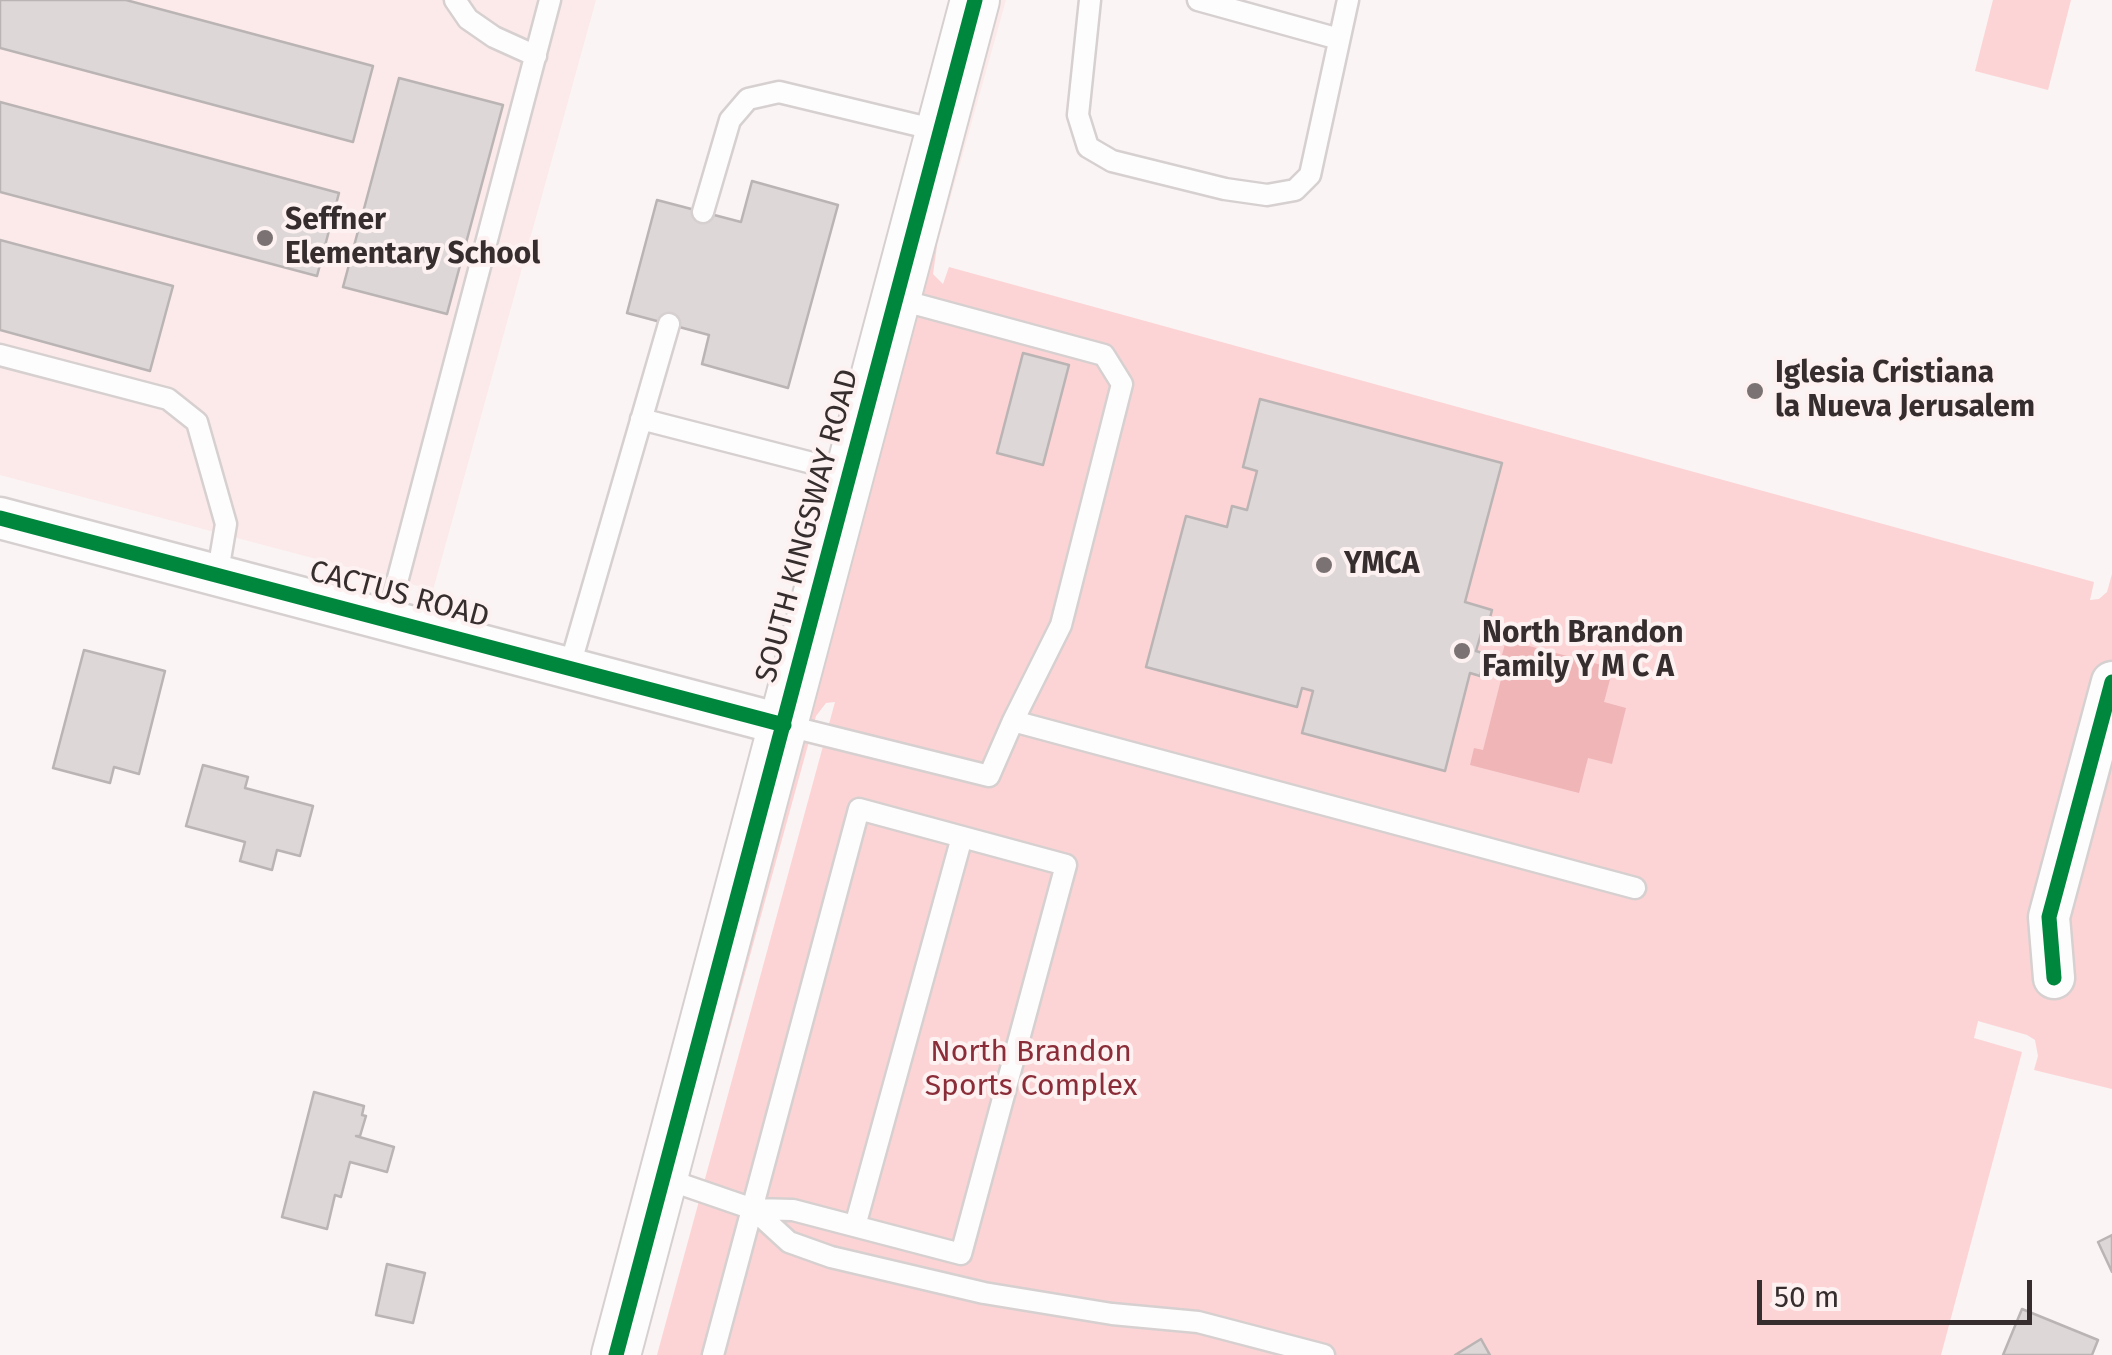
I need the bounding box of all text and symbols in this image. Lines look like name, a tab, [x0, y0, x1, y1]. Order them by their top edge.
place label: Seffner Elementary School	[285, 203, 540, 274]
marker: Seffner Elementary School	[254, 227, 276, 249]
place label: Iglesia Cristiana la Nueva Jerusalem	[1775, 356, 2035, 426]
street label: SOUTH KINGSWAY ROAD	[749, 366, 867, 686]
marker: Iglesia Cristiana la Nueva Jerusalem	[1744, 380, 1766, 402]
place label: YMCA	[1344, 547, 1419, 583]
street label: CACTUS ROAD	[305, 554, 493, 636]
marker: YMCA	[1313, 554, 1335, 576]
place label: North Brandon Family Y M C A	[1482, 616, 1684, 686]
marker: North Brandon Family Y M C A	[1451, 640, 1473, 662]
park label: North Brandon Sports Complex	[925, 1035, 1137, 1106]
scale bar	[1762, 1260, 2037, 1322]
text: 50 m	[1774, 1279, 1839, 1315]

